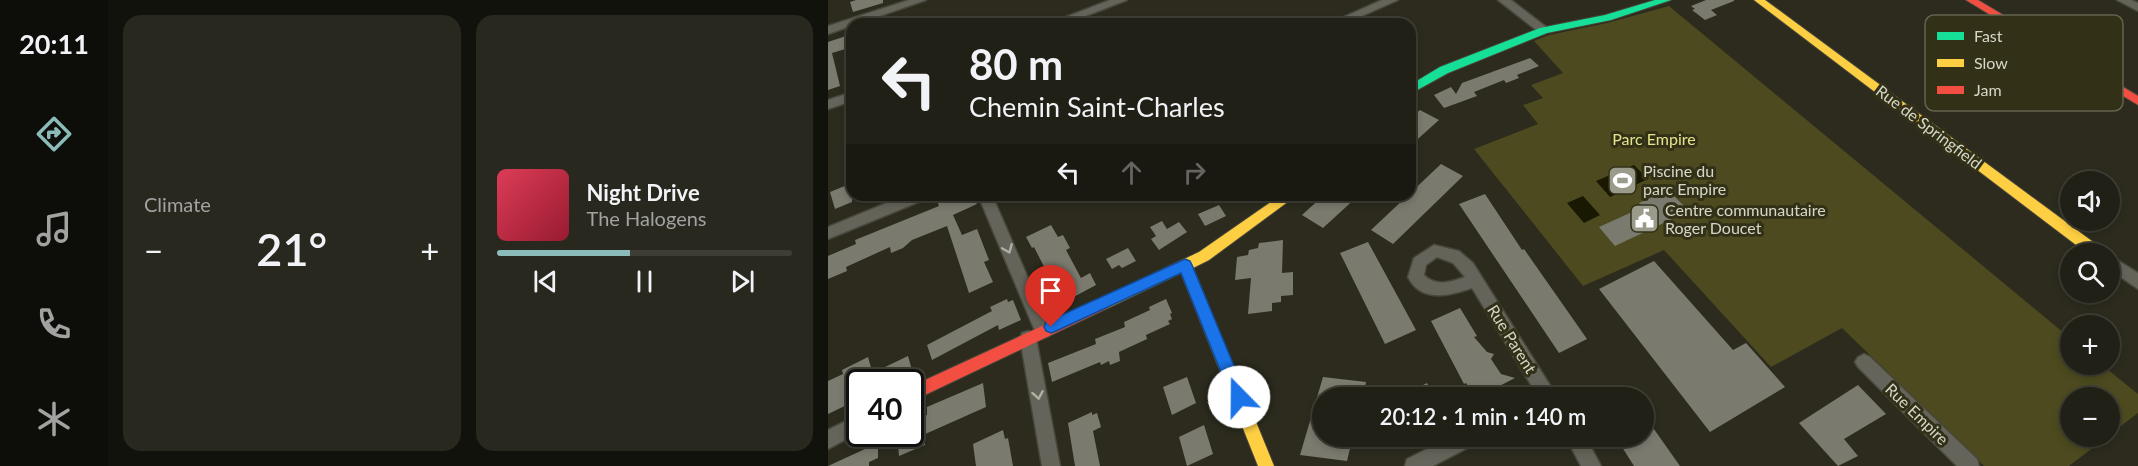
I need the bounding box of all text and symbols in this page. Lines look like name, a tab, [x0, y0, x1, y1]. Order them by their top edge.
legend	[1925, 15, 2123, 111]
text: Fast	[1974, 26, 2003, 45]
text: 20:11	[19, 27, 89, 60]
text: 80 m	[969, 39, 1063, 89]
icon: left	[870, 42, 948, 120]
text: Slow	[1974, 53, 2008, 72]
text: Jam	[1974, 80, 2002, 99]
street label: Rue de Springfield	[1873, 81, 1986, 173]
text: Chemin Saint-Charles	[969, 90, 1225, 123]
icon: directions	[33, 113, 75, 155]
park label: Parc Empire	[1612, 129, 1696, 148]
icon: left	[1052, 156, 1085, 189]
icon: ahead	[1115, 156, 1148, 189]
icon: right	[1178, 156, 1211, 189]
place label: Piscine du parc Empire	[1643, 161, 1726, 198]
sports icon: Piscine du parc Empire	[1606, 164, 1638, 196]
map controls	[2060, 171, 2120, 447]
button: sound	[2060, 171, 2120, 231]
text: Night Drive	[587, 179, 700, 206]
text: Climate	[144, 192, 211, 216]
place label: Centre communautaire Roger Doucet	[1665, 200, 1826, 237]
public building icon: Centre communautaire Roger Doucet	[1628, 203, 1660, 235]
text: The Halogens	[587, 206, 707, 230]
icon: music	[33, 208, 75, 250]
text: 21°	[256, 222, 327, 276]
text: −	[144, 230, 163, 270]
text: +	[420, 230, 439, 270]
one-way arrow	[1001, 242, 1013, 253]
button: search	[2060, 243, 2120, 303]
icon: previous	[529, 265, 562, 298]
icon: pause	[628, 265, 661, 298]
icon: next	[726, 265, 759, 298]
pin	[1025, 265, 1076, 327]
icon: arrive	[1034, 274, 1067, 307]
street label: Rue Parent	[1484, 301, 1541, 377]
icon: phone	[33, 303, 75, 345]
button: +	[2060, 315, 2120, 375]
position arrow	[1207, 365, 1271, 429]
speed limit sign: 40	[846, 369, 924, 447]
street label: Rue Empire	[1882, 379, 1953, 448]
button: −	[2060, 387, 2120, 447]
one-way arrow	[1032, 391, 1044, 400]
icon: climate	[33, 398, 75, 440]
text: 20:12 · 1 min · 140 m	[1380, 403, 1586, 430]

